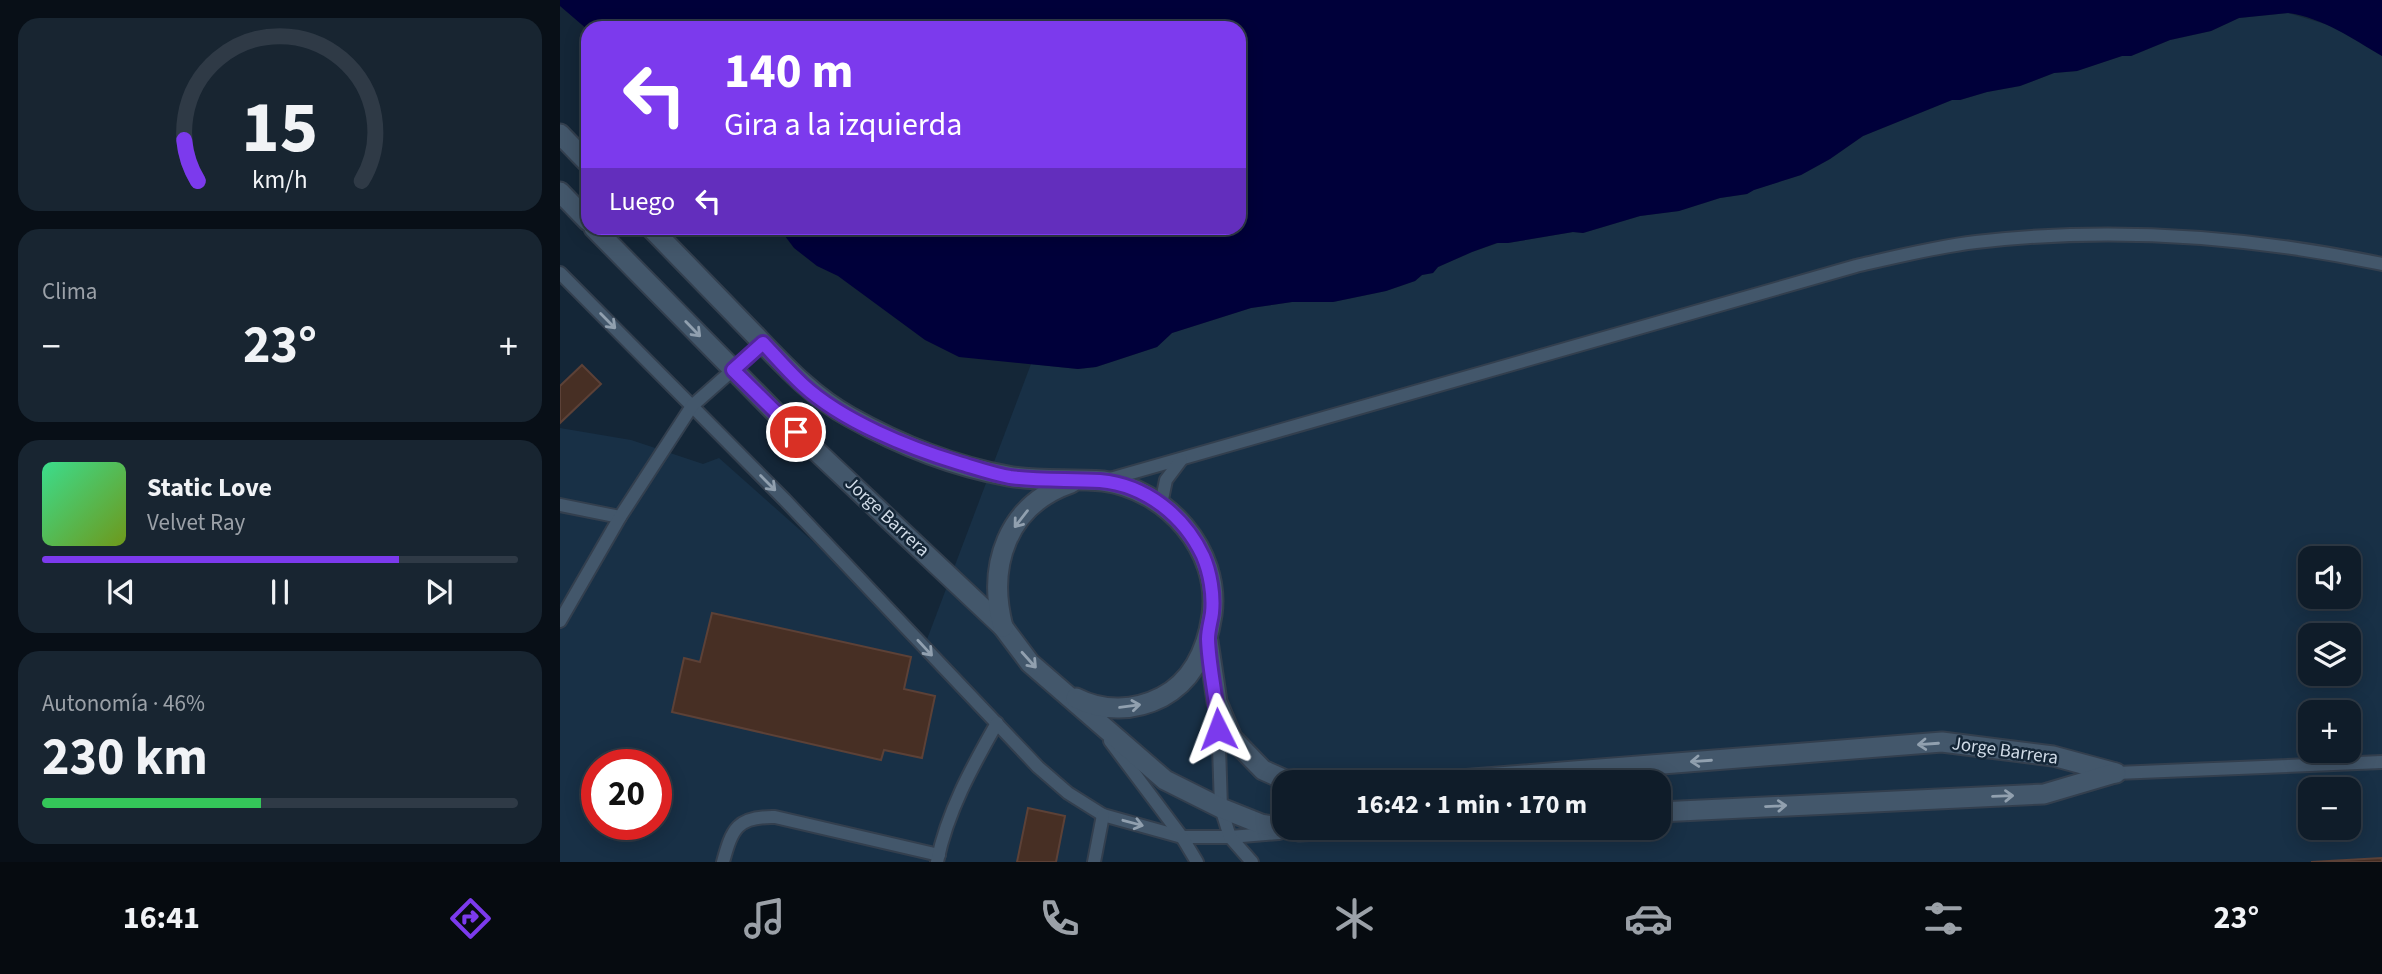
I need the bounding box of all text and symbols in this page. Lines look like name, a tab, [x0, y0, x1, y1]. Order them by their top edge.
text: 140 m	[724, 37, 853, 107]
icon: left	[609, 49, 700, 140]
text: 15	[242, 76, 318, 180]
text: Gira a la izquierda	[724, 102, 962, 148]
text: km/h	[252, 161, 308, 197]
icon: left	[689, 182, 727, 220]
text: Luego	[609, 183, 675, 220]
text: Clima	[42, 275, 97, 308]
text: 23°	[243, 309, 317, 383]
one-way arrow	[599, 313, 616, 330]
text: −	[42, 320, 61, 374]
text: +	[499, 320, 518, 374]
one-way arrow	[685, 320, 702, 337]
pin	[766, 402, 826, 462]
icon: arrive	[777, 413, 815, 451]
text: Static Love	[147, 469, 272, 506]
street label: Jorge Barrera	[839, 471, 935, 563]
one-way arrow	[759, 474, 776, 491]
text: Velvet Ray	[147, 506, 245, 539]
one-way arrow	[1013, 509, 1028, 528]
map controls	[2298, 546, 2361, 840]
button: sound	[2298, 546, 2361, 609]
icon: previous	[102, 573, 140, 611]
icon: pause	[261, 573, 299, 611]
icon: next	[420, 573, 458, 611]
button: layers	[2298, 623, 2361, 686]
one-way arrow	[916, 639, 933, 656]
one-way arrow	[1021, 651, 1037, 669]
text: Autonomía · 46%	[42, 687, 205, 720]
position arrow	[1181, 692, 1255, 766]
one-way arrow	[1118, 700, 1141, 713]
button: +	[2298, 700, 2361, 763]
text: 230 km	[42, 721, 208, 795]
street label: Jorge Barrera	[1950, 730, 2060, 772]
one-way arrow	[1917, 737, 1940, 750]
speed limit sign: 20	[581, 749, 672, 840]
one-way arrow	[1690, 755, 1713, 768]
button: −	[2298, 777, 2361, 840]
text: 16:42 · 1 min · 170 m	[1356, 786, 1587, 823]
one-way arrow	[1992, 789, 2015, 802]
one-way arrow	[1764, 800, 1787, 813]
one-way arrow	[1122, 818, 1144, 831]
icon: directions	[446, 894, 495, 943]
icon: music	[740, 894, 789, 943]
icon: phone	[1035, 894, 1084, 943]
icon: climate	[1330, 894, 1379, 943]
icon: car	[1624, 894, 1673, 943]
icon: filters	[1919, 894, 1968, 943]
text: 16:41	[123, 895, 200, 941]
text: 23°	[2214, 895, 2259, 941]

